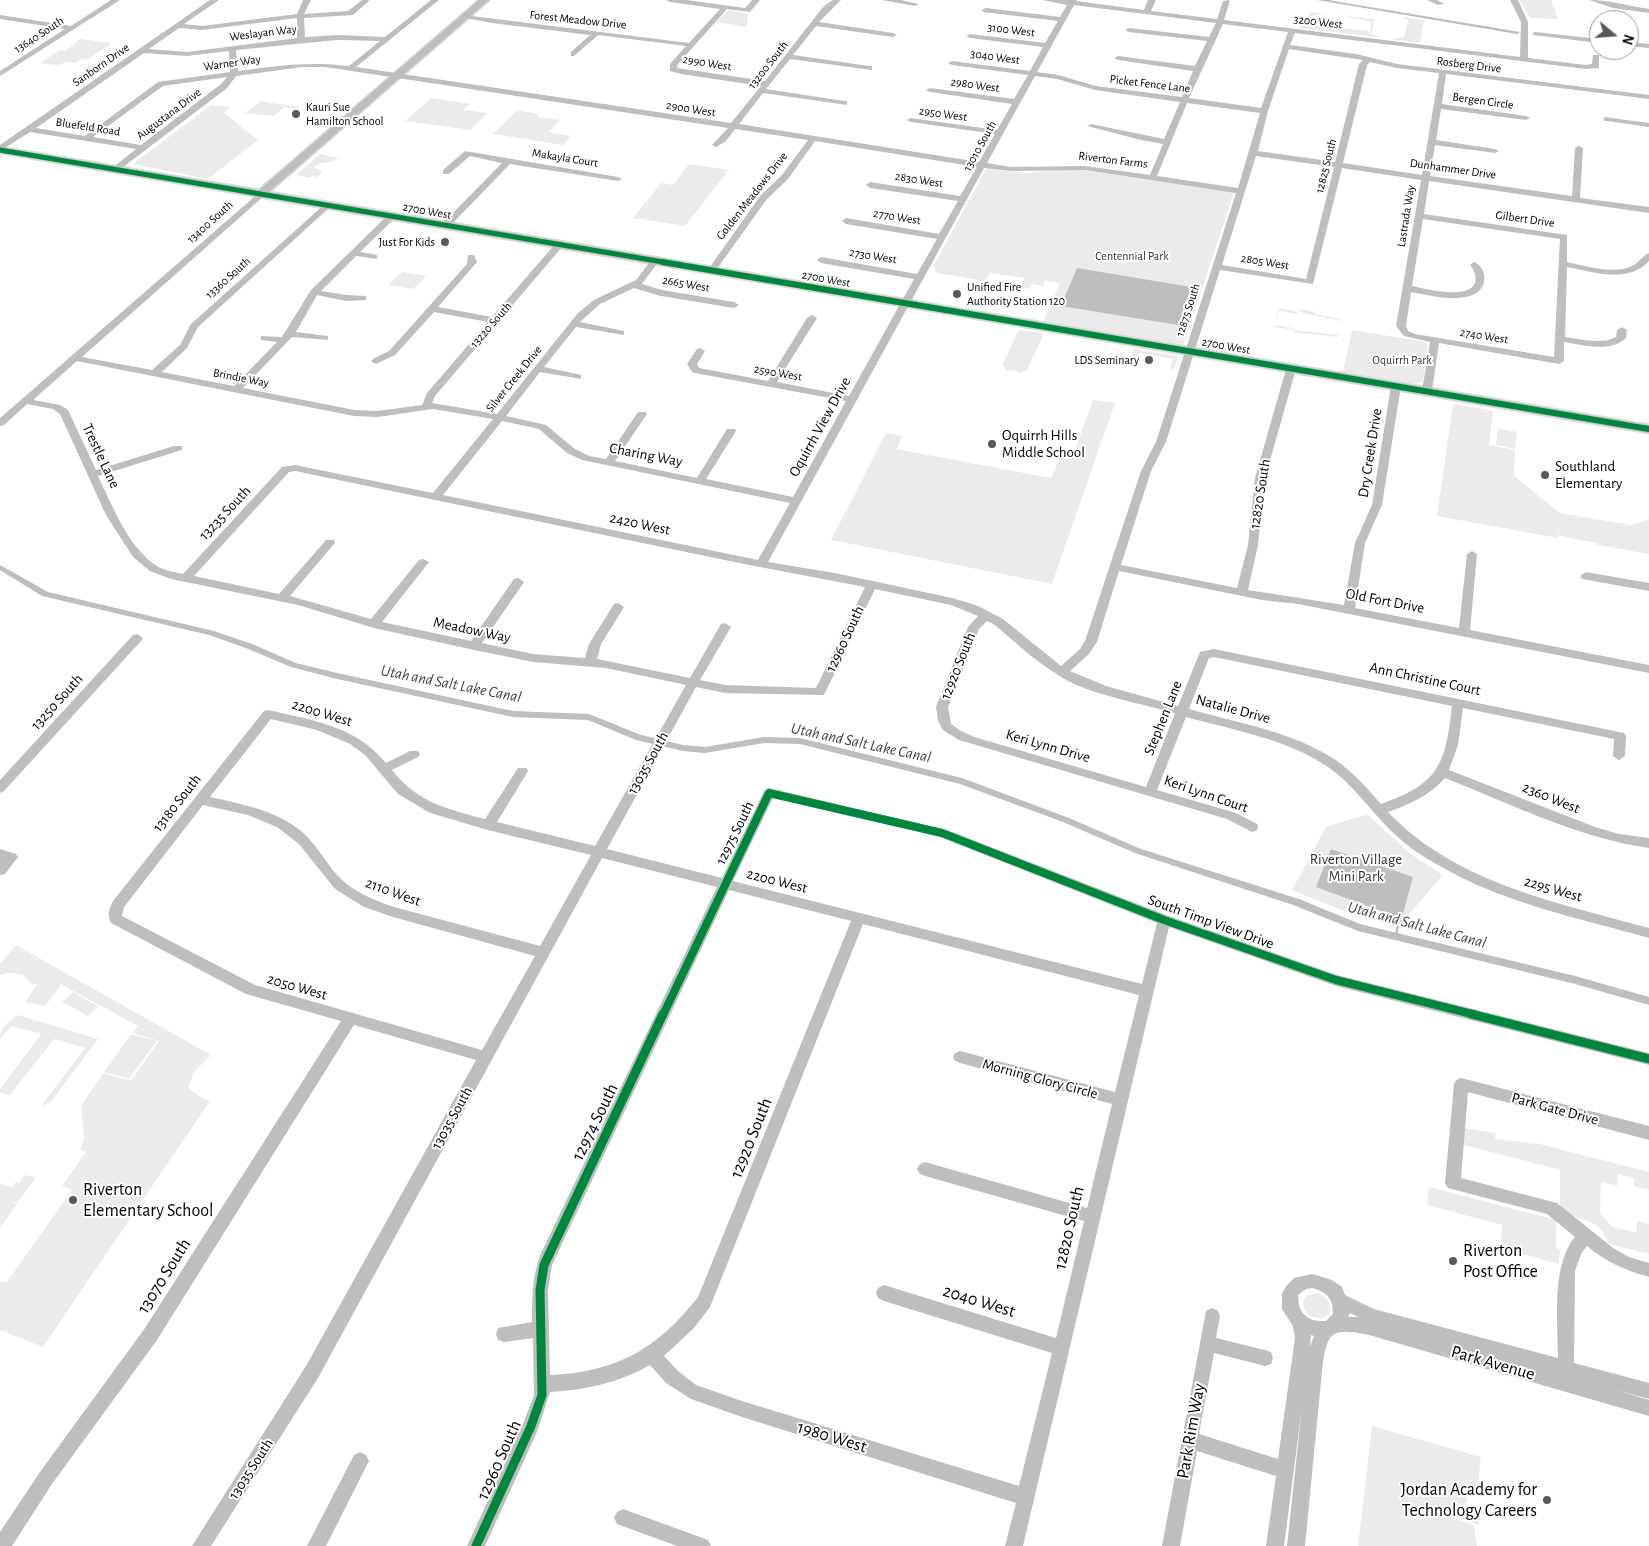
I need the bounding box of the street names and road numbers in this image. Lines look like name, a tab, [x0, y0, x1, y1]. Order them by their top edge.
street label: Forest Meadow Drive	[529, 8, 627, 32]
street label: 3200 West	[1293, 12, 1343, 32]
street label: 13640 South	[11, 14, 67, 56]
street label: 3100 West	[986, 20, 1036, 40]
street label: Weslayan Way	[229, 22, 297, 44]
street label: 13200 South	[745, 38, 791, 92]
street label: Sanborn Drive	[70, 40, 132, 90]
street label: 3040 West	[970, 46, 1020, 68]
street label: Warner Way	[203, 52, 261, 74]
street label: 2990 West	[682, 52, 732, 74]
street label: Rosberg Drive	[1436, 54, 1502, 76]
street label: Picket Fence Lane	[1109, 72, 1191, 96]
street label: 2980 West	[950, 74, 1000, 96]
street label: Augustana Drive	[134, 85, 204, 143]
street label: Bergen Circle	[1452, 90, 1514, 112]
street label: 2900 West	[665, 98, 717, 120]
street label: 2950 West	[918, 104, 968, 124]
street label: Bluefeld Road	[55, 115, 121, 139]
street label: 13010 South	[960, 118, 1000, 174]
street label: 12825 South	[1312, 137, 1340, 195]
street label: Makayla Court	[531, 146, 599, 170]
street label: Golden Meadows Drive	[713, 149, 791, 243]
street label: Riverton Farms	[1078, 149, 1148, 171]
street label: Dunhammer Drive	[1409, 156, 1497, 182]
street label: 2830 West	[894, 169, 944, 191]
street label: Lastrada Way	[1394, 184, 1418, 248]
street label: 13400 South	[184, 198, 236, 246]
street label: 2700 West	[402, 200, 452, 222]
street label: 2770 West	[872, 206, 922, 228]
street label: Gilbert Drive	[1495, 208, 1555, 230]
street label: 2730 West	[848, 245, 898, 267]
street label: 2805 West	[1240, 251, 1290, 273]
street label: 13360 South	[203, 254, 253, 302]
street label: 2700 West	[801, 268, 851, 290]
street label: 2665 West	[661, 273, 711, 295]
street label: 12875 South	[1173, 282, 1203, 338]
street label: 13220 South	[467, 299, 515, 351]
street label: 2740 West	[1459, 325, 1509, 347]
street label: 2700 West	[1201, 335, 1251, 357]
street label: Silver Creek Drive	[483, 343, 545, 415]
street label: 2590 West	[753, 362, 803, 384]
street label: Brindie Way	[212, 366, 270, 390]
street label: Oquirrh View Drive	[785, 374, 855, 480]
street label: Dry Creek Drive	[1354, 407, 1386, 499]
street label: Trestle Lane	[78, 421, 124, 491]
street label: Charing Way	[608, 439, 684, 471]
street label: 12820 South	[1246, 458, 1274, 530]
street label: 13235 South	[195, 482, 255, 544]
street label: 2420 West	[608, 509, 672, 539]
street label: Old Fort Drive	[1344, 585, 1426, 617]
street label: 12960 South	[822, 603, 868, 675]
street label: Meadow Way	[432, 613, 512, 647]
street label: 12920 South	[936, 630, 980, 702]
street label: Ann Christine Court	[1368, 658, 1482, 700]
street label: 13250 South	[27, 670, 87, 734]
street label: Stephen Lane	[1140, 678, 1186, 758]
street label: Natalie Drive	[1194, 690, 1272, 728]
street label: 2200 West	[290, 695, 354, 731]
street label: Keri Lynn Drive	[1004, 725, 1092, 767]
street label: 13035 South	[624, 729, 672, 797]
street label: 13180 South	[149, 771, 205, 835]
street label: Keri Lynn Court	[1162, 771, 1250, 817]
street label: 2360 West	[1520, 778, 1582, 818]
street label: 12975 South	[712, 798, 758, 868]
street label: 2200 West	[745, 865, 809, 897]
street label: 2295 West	[1522, 872, 1584, 906]
street label: 2110 West	[363, 874, 423, 910]
street label: South Timp View Drive	[1146, 891, 1276, 953]
street label: 2050 West	[265, 970, 329, 1004]
street label: Morning Glory Circle	[980, 1055, 1100, 1103]
street label: 12974 South	[567, 1080, 623, 1164]
street label: 13035 South	[428, 1084, 476, 1152]
street label: Park Gate Drive	[1510, 1089, 1600, 1129]
street label: 12920 South	[725, 1095, 777, 1181]
street label: 12820 South	[1049, 1184, 1089, 1272]
street label: 13070 South	[132, 1235, 196, 1317]
street label: 2040 West	[940, 1280, 1018, 1322]
street label: Park Avenue	[1448, 1341, 1538, 1385]
street label: Park Rim Way	[1172, 1382, 1210, 1480]
street label: 1980 West	[795, 1416, 869, 1458]
street label: 12960 South	[472, 1417, 526, 1503]
street label: 13035 South	[225, 1435, 277, 1503]

